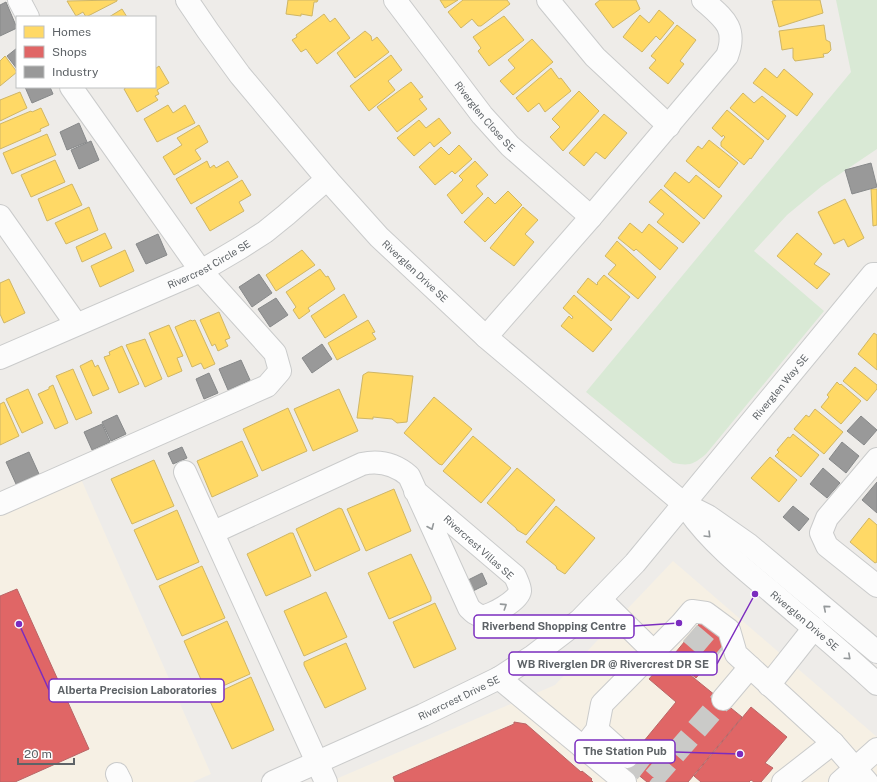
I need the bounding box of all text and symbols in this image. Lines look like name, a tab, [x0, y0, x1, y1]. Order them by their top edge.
legend	[16, 16, 156, 88]
text: Homes	[52, 25, 91, 39]
text: Shops	[52, 45, 87, 59]
text: Industry	[52, 65, 99, 79]
street label: Riverglen Close SE	[452, 79, 518, 154]
street label: Rivercrest Circle SE	[165, 237, 252, 291]
street label: Riverglen Drive SE	[380, 237, 451, 305]
street label: Riverglen Way SE	[750, 352, 811, 422]
street label: Rivercrest Villas SE	[441, 512, 517, 582]
one-way arrow	[426, 523, 434, 530]
one-way arrow	[703, 530, 711, 538]
street label: Riverglen Drive SE	[768, 588, 841, 653]
one-way arrow	[500, 604, 507, 611]
one-way arrow	[823, 606, 830, 613]
callout: Riverbend Shopping Centre	[474, 615, 634, 638]
text: Riverbend Shopping Centre	[482, 620, 626, 632]
callout: WB Riverglen DR @ Rivercrest DR SE	[509, 652, 717, 675]
one-way arrow	[843, 652, 851, 659]
text: WB Riverglen DR @ Rivercrest DR SE	[517, 658, 709, 670]
street label: Rivercrest Drive SE	[416, 673, 501, 722]
callout: Alberta Precision Laboratories	[49, 679, 224, 702]
text: Alberta Precision Laboratories	[57, 684, 217, 696]
scale bar	[18, 740, 74, 766]
callout: The Station Pub	[575, 740, 675, 763]
text: The Station Pub	[583, 745, 667, 757]
text: 20 m	[24, 747, 52, 761]

